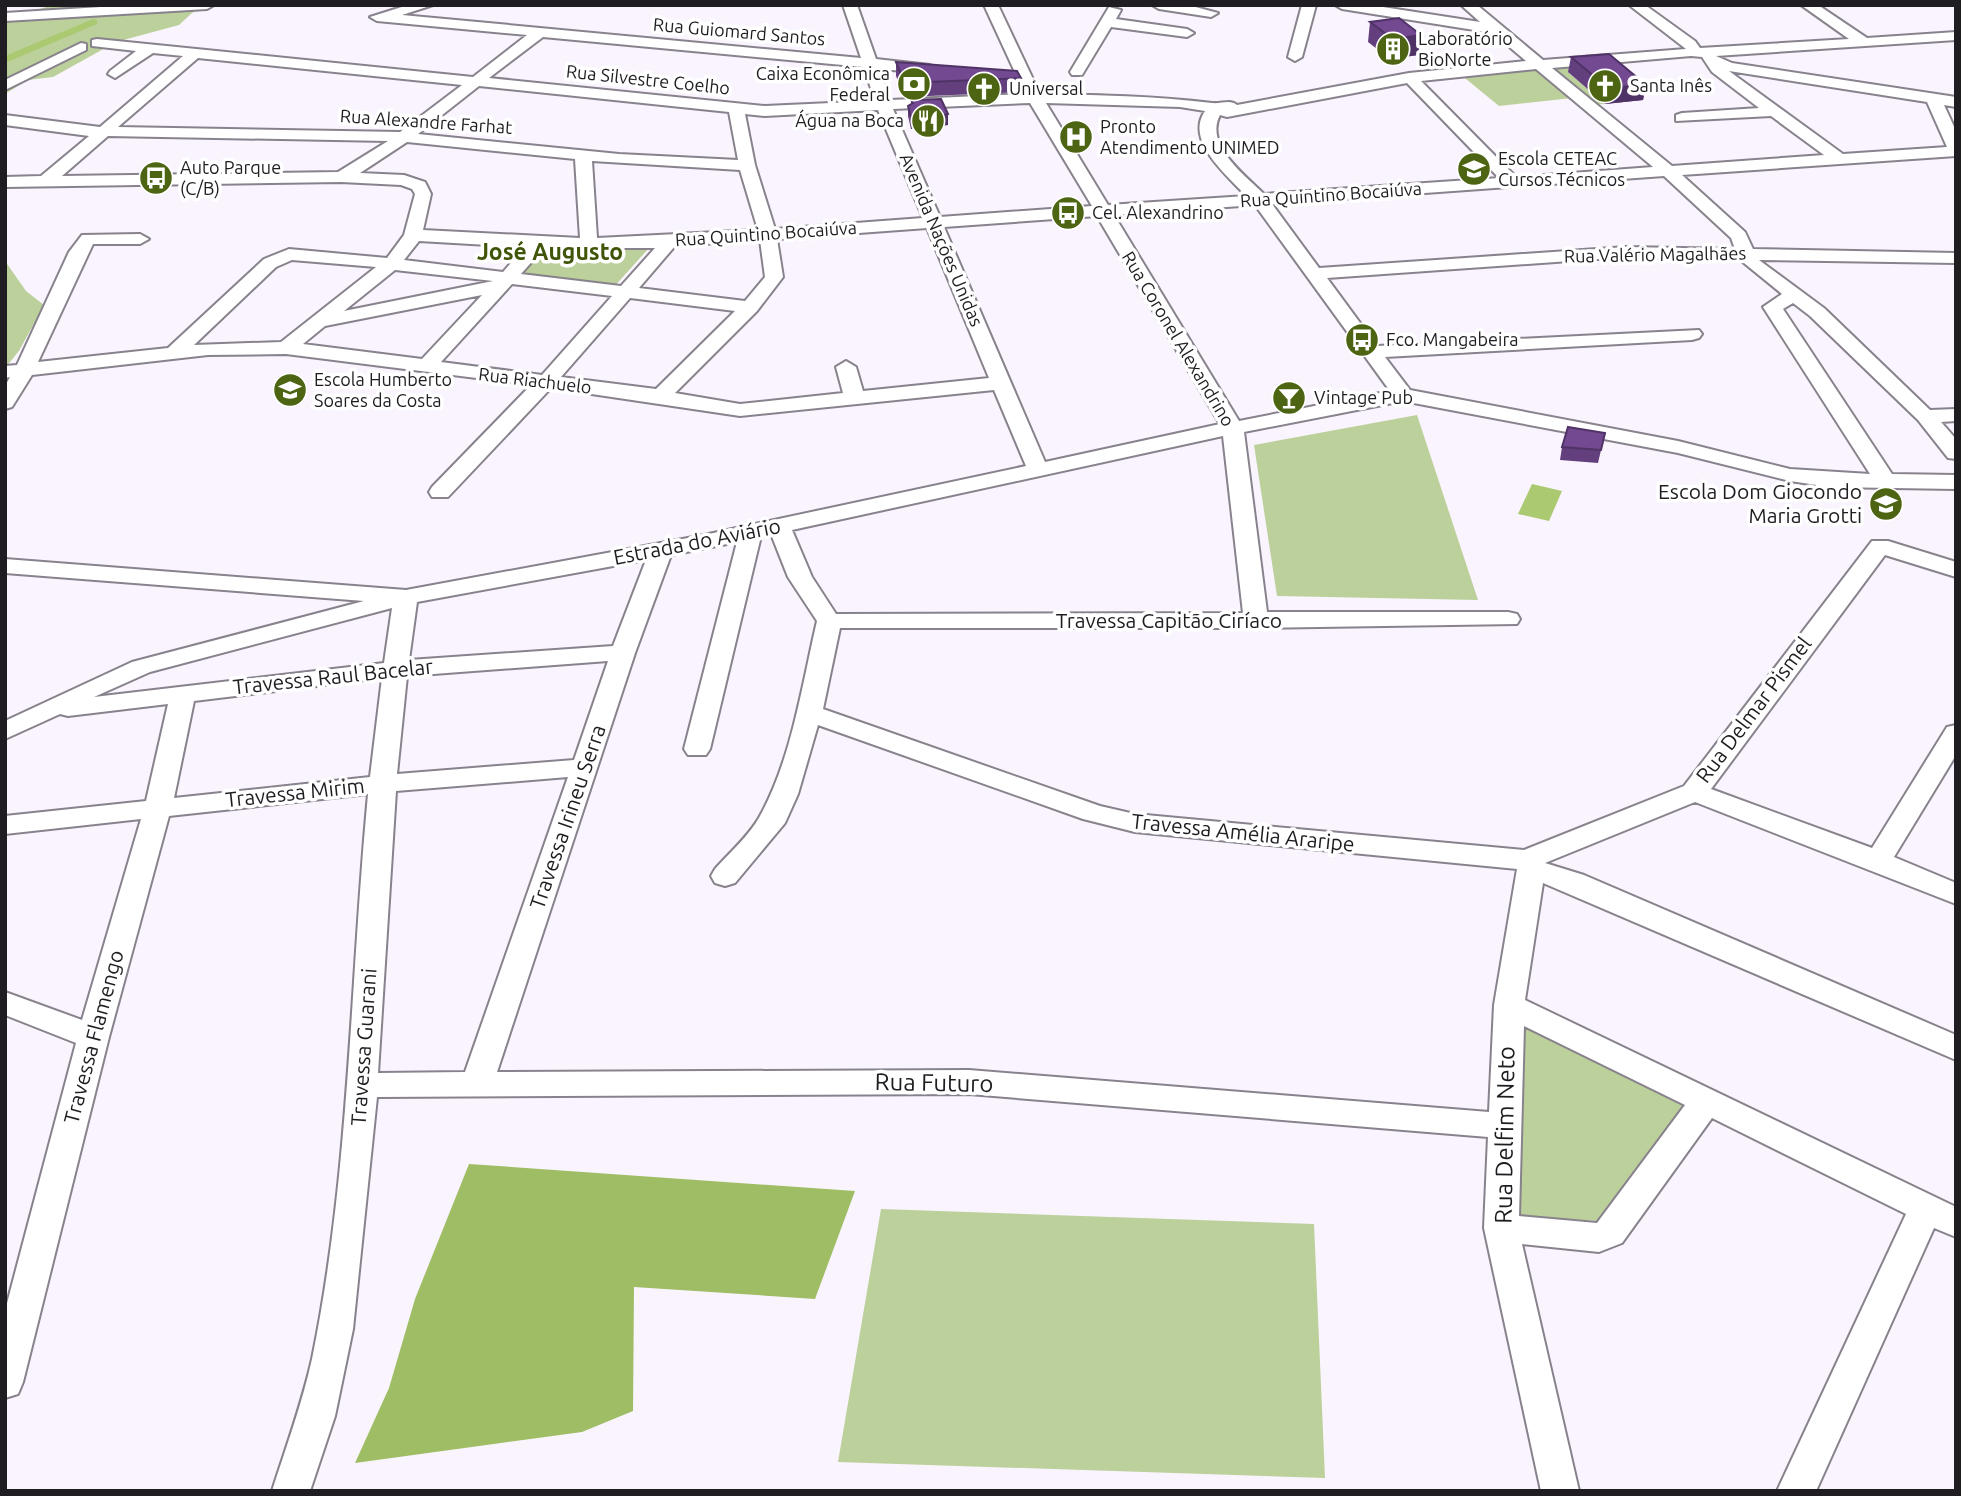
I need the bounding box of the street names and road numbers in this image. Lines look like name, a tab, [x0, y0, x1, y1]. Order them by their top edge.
street label: Rua Guiomard Santos	[652, 14, 826, 49]
street label: Rua Silvestre Coelho	[565, 60, 731, 98]
street label: Rua Alexandre Farhat	[339, 105, 513, 137]
street label: Avenida Nações Unidas	[896, 150, 988, 329]
street label: Rua Quintino Bocaiúva	[1239, 178, 1423, 211]
street label: Rua Quintino Bocaiúva	[674, 217, 858, 250]
street label: Rua Valério Magalhães	[1564, 242, 1746, 266]
street label: Rua Coronel Alexandrino	[1119, 248, 1239, 429]
street label: Rua Riachuelo	[477, 363, 593, 397]
street label: Estrada do Aviário	[611, 513, 783, 569]
street label: Travessa Capitão Ciríaco	[1056, 608, 1282, 632]
street label: Rua Delmar Pismel	[1691, 632, 1816, 787]
street label: Travessa Raul Bacelar	[232, 654, 434, 698]
street label: Travessa Irineu Serra	[524, 721, 610, 912]
street label: Travessa Mirim	[224, 773, 366, 811]
street label: Travessa Amélia Araripe	[1130, 808, 1356, 856]
street label: Travessa Flamengo	[58, 947, 128, 1126]
street label: Travessa Guarani	[346, 967, 380, 1126]
street label: Rua Delfim Neto	[1489, 1046, 1520, 1224]
street label: Rua Futuro	[874, 1068, 994, 1097]

